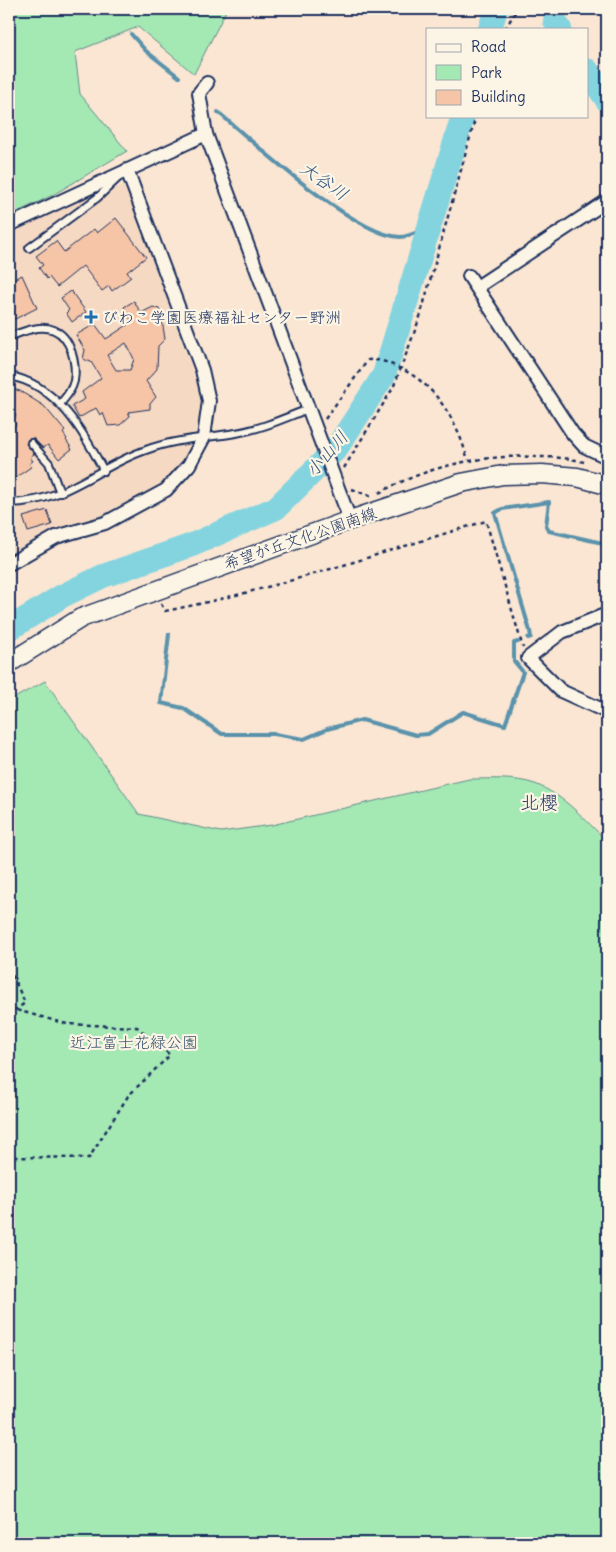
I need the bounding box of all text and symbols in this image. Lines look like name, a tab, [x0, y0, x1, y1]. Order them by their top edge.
legend	[426, 28, 588, 118]
text: Road	[471, 37, 506, 56]
text: Park	[471, 63, 502, 82]
text: Building	[471, 87, 526, 106]
water label: 大谷川	[296, 156, 353, 205]
place label: びわこ学園医療福祉センター野洲	[102, 307, 341, 327]
marker: びわこ学園医療福祉センター野洲	[84, 310, 98, 324]
water label: 小山川	[300, 426, 353, 482]
street label: 希望が丘文化公園南線	[221, 502, 379, 574]
district label: 北櫻	[520, 790, 558, 814]
park label: 近江富士花緑公園	[70, 1032, 198, 1052]

